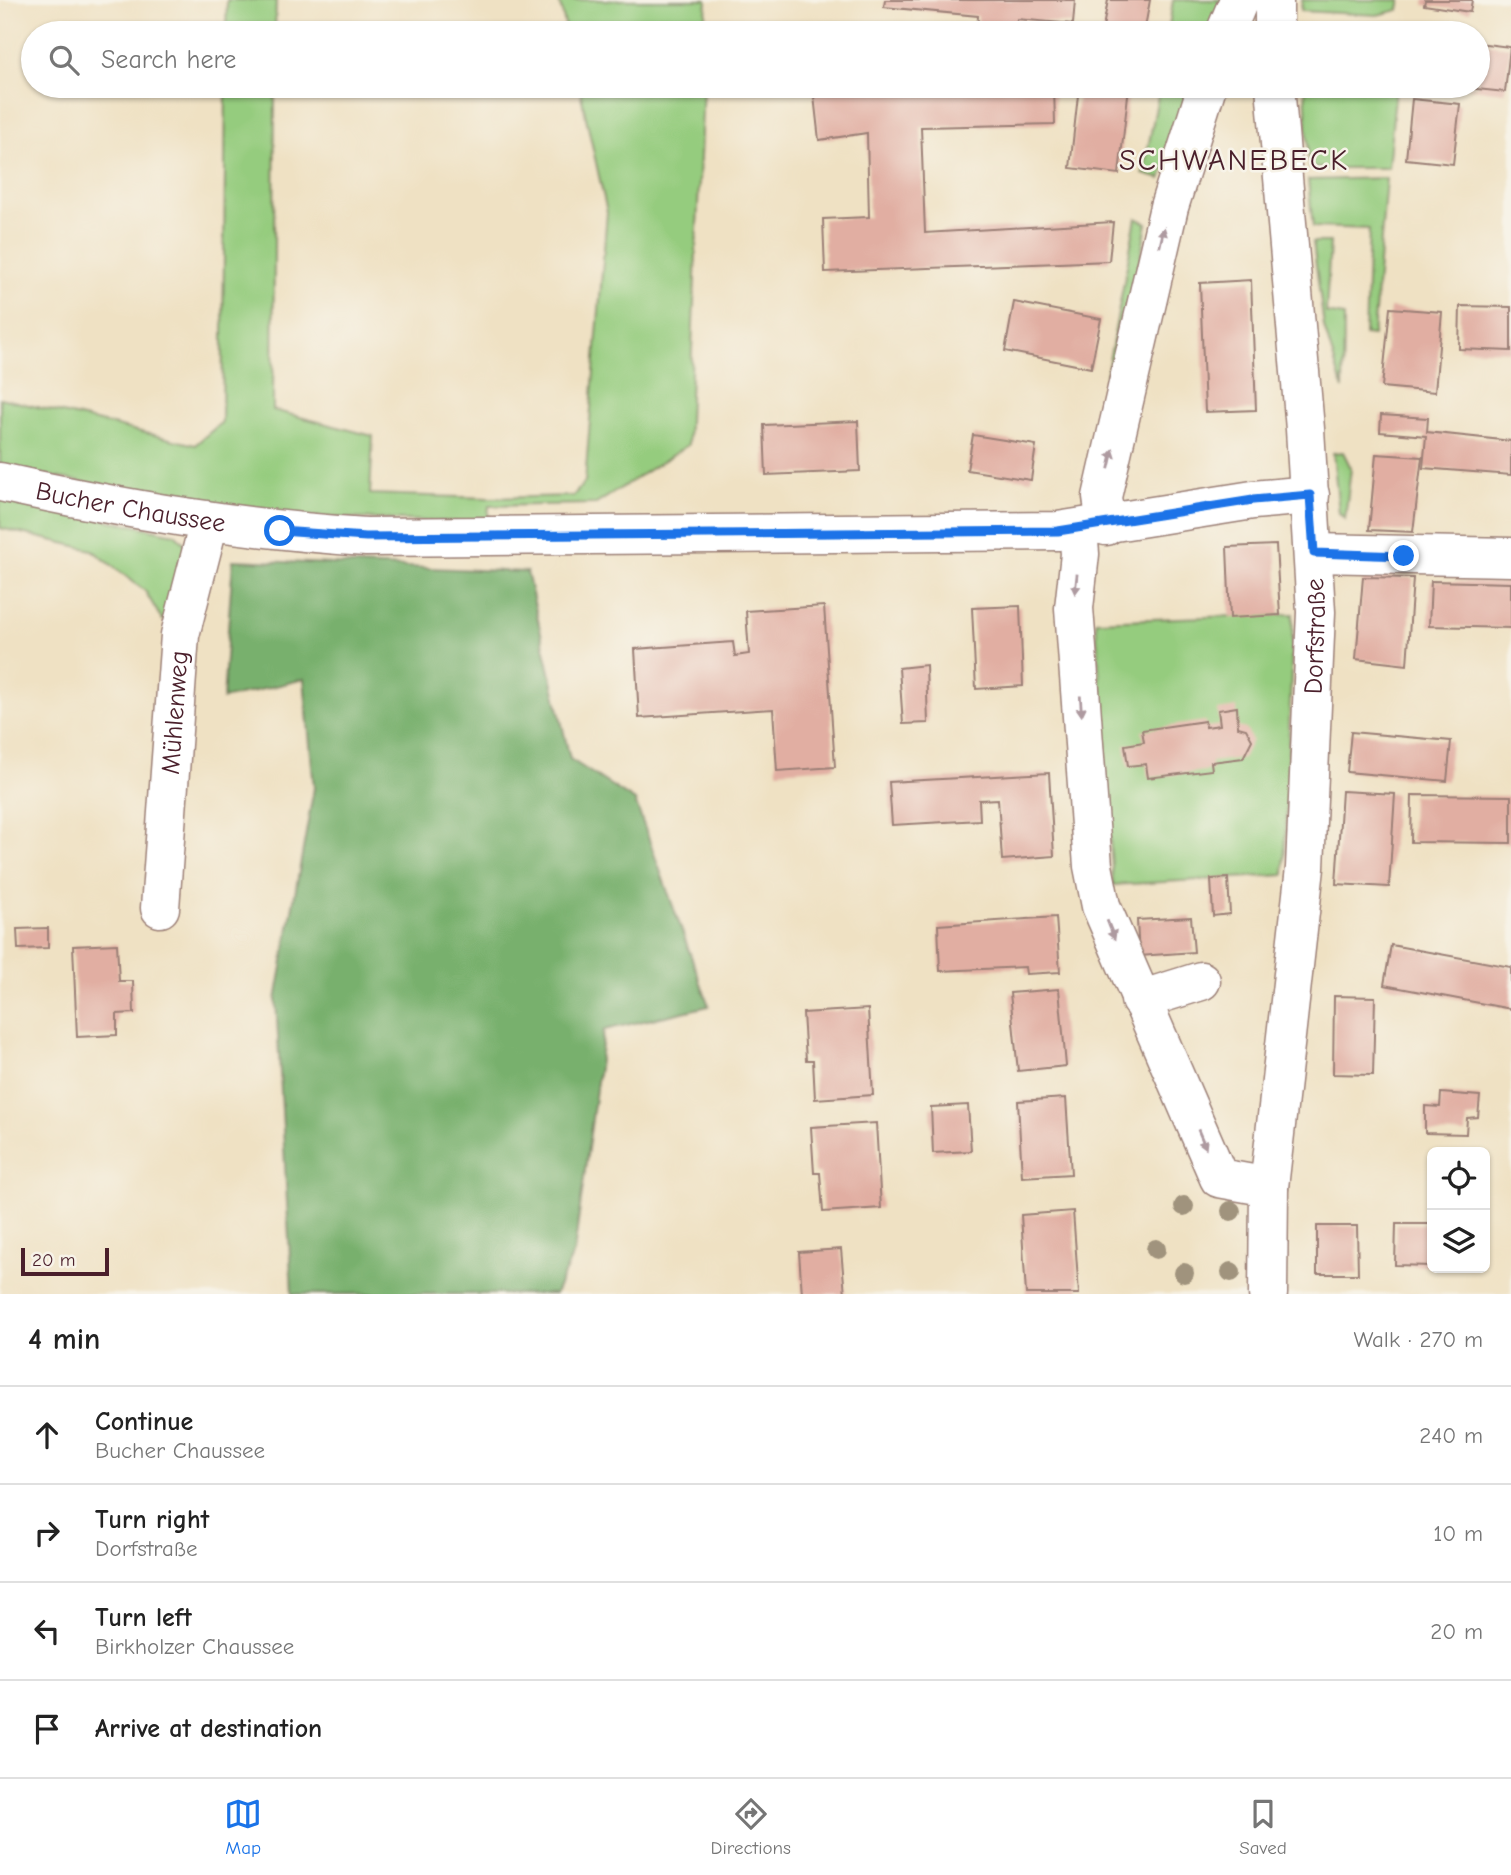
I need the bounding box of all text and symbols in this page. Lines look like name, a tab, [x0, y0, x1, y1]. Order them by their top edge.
search box	[21, 21, 1490, 98]
icon: search	[45, 41, 83, 79]
text: Search here	[101, 45, 236, 75]
district label: SCHWANEBECK	[1119, 143, 1349, 178]
one-way arrow	[1157, 226, 1168, 248]
one-way arrow	[1105, 448, 1116, 470]
street label: Bucher Chaussee	[33, 476, 227, 539]
route start	[264, 515, 295, 546]
route end	[1388, 540, 1419, 571]
one-way arrow	[1071, 573, 1082, 595]
street label: Dorfstraße	[1298, 577, 1332, 695]
street label: Mühlenweg	[156, 650, 195, 776]
one-way arrow	[1076, 695, 1087, 717]
one-way arrow	[1106, 920, 1117, 941]
one-way arrow	[1197, 1128, 1208, 1149]
map controls	[1427, 1147, 1490, 1273]
button: locate	[1427, 1147, 1490, 1210]
button: layers	[1427, 1210, 1490, 1273]
scale bar	[21, 1245, 108, 1277]
text: 20 m	[32, 1249, 76, 1271]
text: 4 min	[28, 1322, 100, 1357]
text: Walk · 270 m	[1354, 1326, 1483, 1353]
text: Continue	[95, 1407, 193, 1437]
icon: ahead	[28, 1416, 66, 1454]
text: 240 m	[1419, 1422, 1483, 1449]
text: Bucher Chaussee	[95, 1437, 265, 1464]
text: Turn right	[95, 1505, 209, 1535]
icon: right	[28, 1514, 66, 1552]
text: 10 m	[1433, 1520, 1483, 1547]
text: Dorfstraße	[95, 1535, 198, 1562]
text: Turn left	[95, 1603, 192, 1633]
icon: left	[28, 1612, 66, 1650]
text: 20 m	[1430, 1618, 1483, 1645]
text: Birkholzer Chaussee	[95, 1633, 294, 1660]
icon: arrive	[28, 1710, 66, 1748]
text: Arrive at destination	[95, 1714, 322, 1744]
tab: Map	[224, 1795, 262, 1859]
tab: Directions	[711, 1795, 791, 1859]
tab: Saved	[1239, 1795, 1287, 1859]

